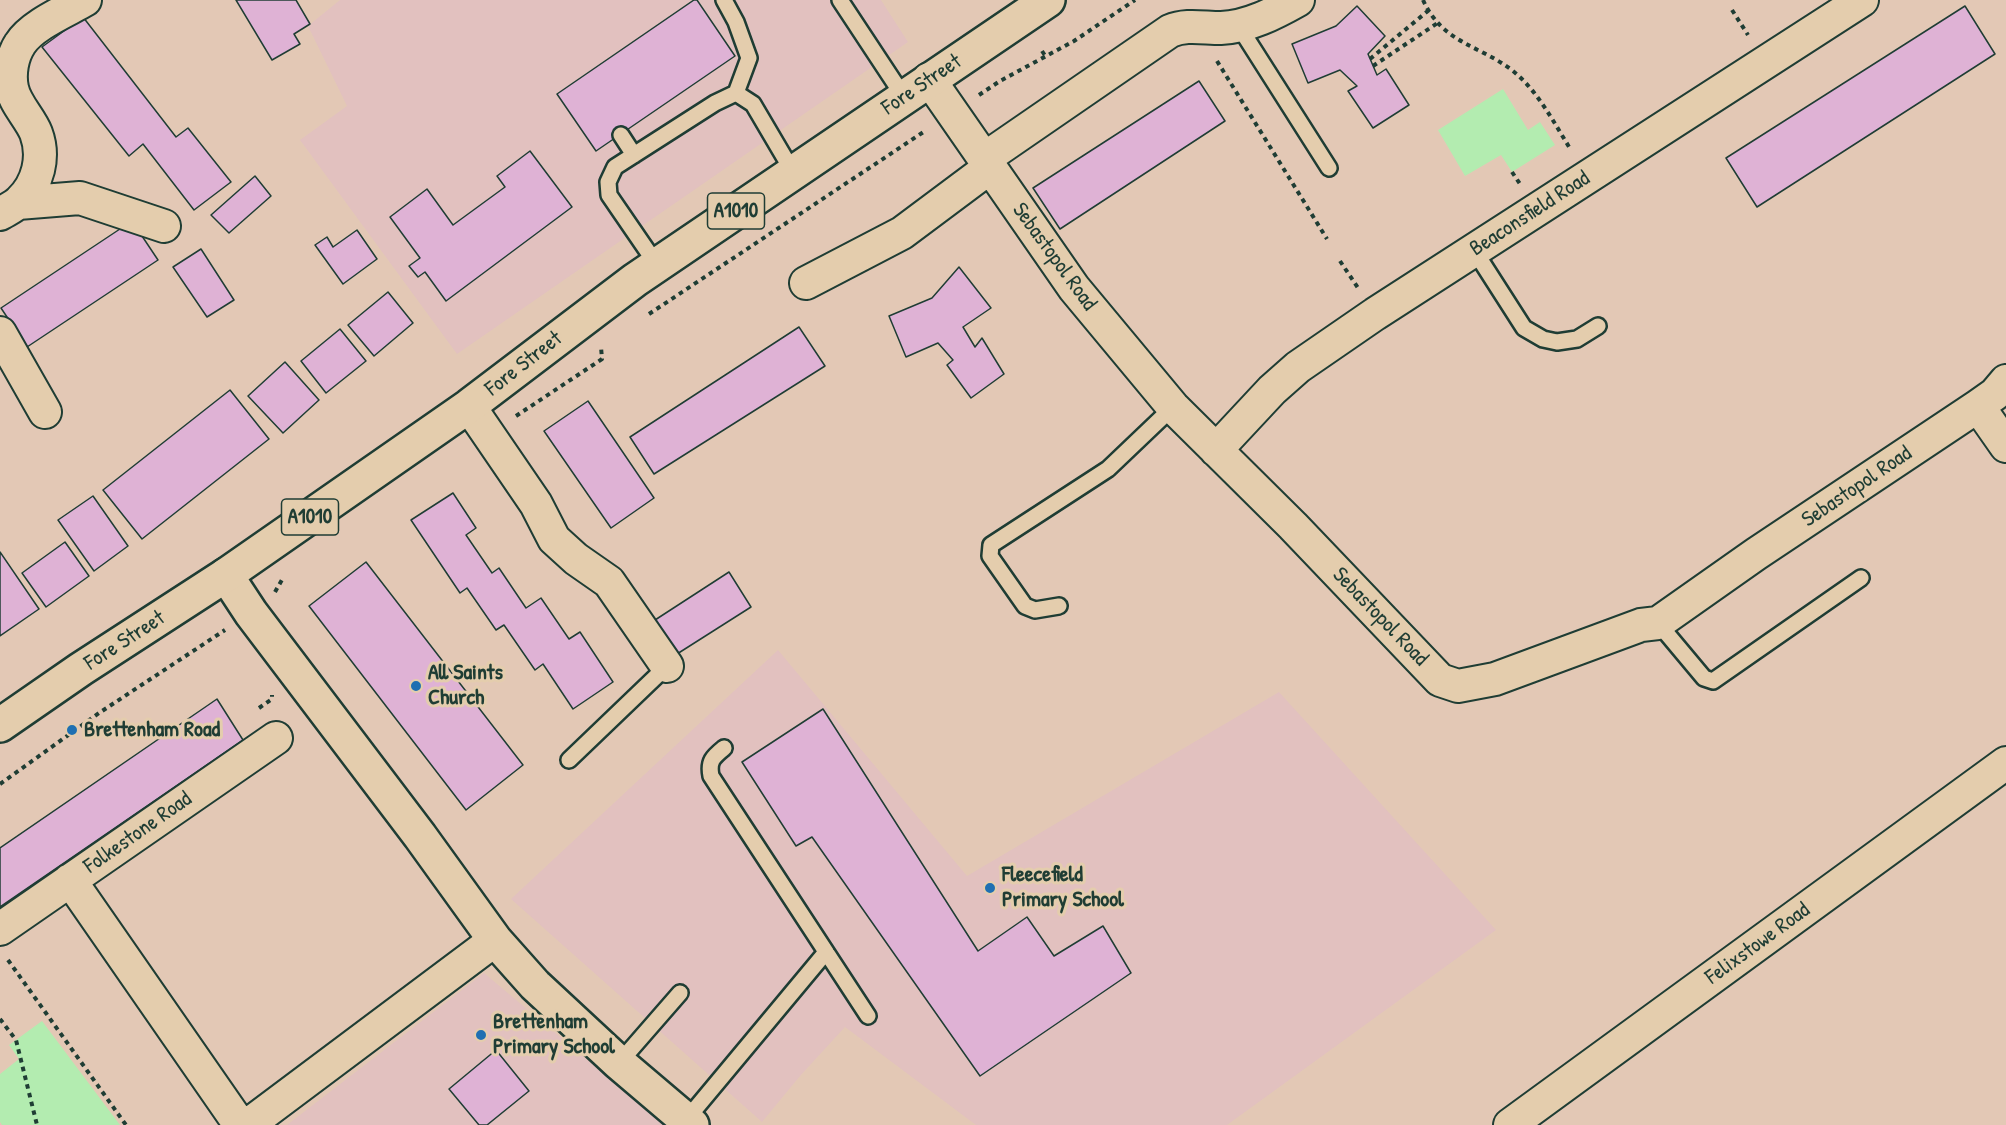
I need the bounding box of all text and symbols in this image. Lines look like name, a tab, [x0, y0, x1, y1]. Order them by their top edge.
street label: Fore Street	[877, 49, 967, 121]
street label: Beaconsfield Road	[1465, 165, 1595, 263]
road number: A1010	[708, 193, 764, 229]
street label: Sebastopol Road	[1006, 198, 1102, 316]
street label: Fore Street	[480, 326, 568, 402]
street label: Sebastopol Road	[1797, 441, 1917, 533]
road number: A1010	[282, 499, 338, 535]
street label: Sebastopol Road	[1326, 562, 1434, 672]
street label: Fore Street	[80, 605, 170, 677]
place label: All Saints Church	[428, 660, 503, 712]
marker: All Saints Church	[409, 679, 423, 693]
place label: Brettenham Road	[84, 717, 220, 743]
marker: Brettenham Road	[65, 723, 79, 737]
street label: Folkestone Road	[79, 786, 197, 880]
place label: Fleecefield Primary School	[1002, 862, 1124, 914]
marker: Fleecefield Primary School	[983, 881, 997, 895]
street label: Felixstowe Road	[1701, 897, 1815, 991]
place label: Brettenham Primary School	[493, 1009, 615, 1060]
marker: Brettenham Primary School	[474, 1028, 488, 1042]

